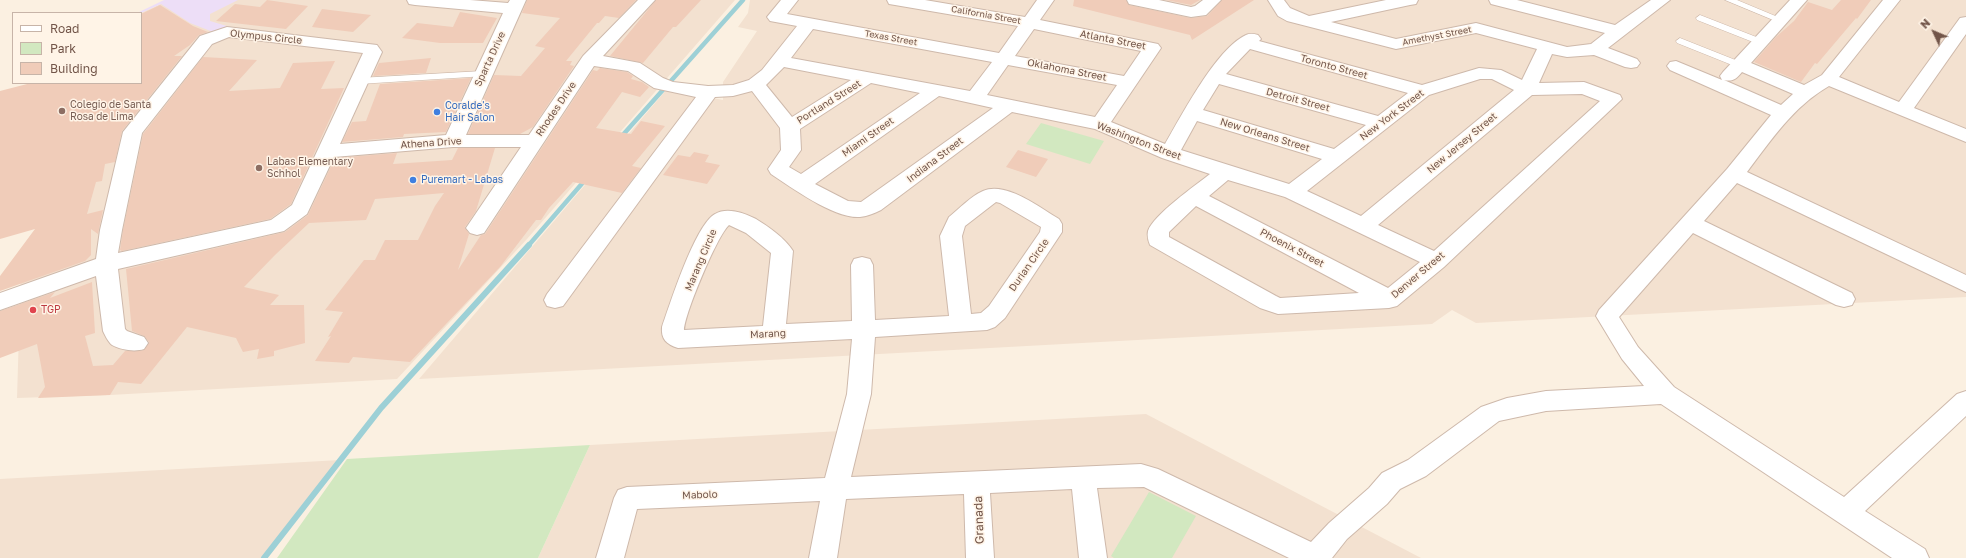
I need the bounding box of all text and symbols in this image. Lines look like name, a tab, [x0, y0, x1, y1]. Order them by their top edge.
street label: California Street	[950, 4, 1022, 26]
legend	[12, 12, 142, 84]
north arrow	[1914, 12, 1954, 52]
text: N	[1917, 16, 1933, 31]
text: Road	[50, 21, 79, 36]
street label: Amethyst Street	[1401, 24, 1473, 48]
street label: Olympus Circle	[229, 27, 303, 47]
street label: Texas Street	[864, 28, 918, 48]
street label: Atlanta Street	[1079, 28, 1147, 52]
street label: Sparta Drive	[472, 30, 508, 88]
text: Park	[50, 41, 76, 56]
street label: Toronto Street	[1299, 52, 1369, 82]
street label: Oklahoma Street	[1026, 56, 1108, 84]
text: Building	[50, 61, 98, 76]
street label: Portland Street	[795, 77, 863, 127]
street label: Rhodes Drive	[533, 79, 579, 139]
street label: Detroit Street	[1265, 86, 1331, 114]
street label: New York Street	[1358, 87, 1426, 143]
place label: Colegio de Santa Rosa de Lima	[70, 99, 151, 122]
place label: Coralde's Hair Salon	[445, 100, 495, 124]
marker: Colegio de Santa Rosa de Lima	[57, 106, 67, 116]
marker: Coralde's Hair Salon	[432, 107, 442, 117]
street label: New Jersey Street	[1425, 110, 1499, 176]
street label: Miami Street	[840, 115, 896, 159]
street label: New Orleans Street	[1219, 116, 1311, 154]
street label: Washington Street	[1095, 119, 1183, 163]
street label: Athena Drive	[400, 135, 462, 151]
street label: Indiana Street	[904, 135, 966, 185]
place label: Labas Elementary Schhol	[267, 156, 353, 180]
marker: Labas Elementary Schhol	[254, 163, 264, 173]
place label: Puremart - Labas	[421, 174, 503, 186]
marker: Puremart - Labas	[408, 175, 418, 185]
street label: Phoenix Street	[1258, 226, 1326, 270]
street label: Marang Circle	[683, 227, 719, 293]
street label: Durian Circle	[1006, 236, 1052, 294]
street label: Denver Street	[1389, 249, 1447, 301]
place label: TGP	[41, 304, 61, 316]
marker: TGP	[28, 305, 38, 315]
street label: Marang	[750, 327, 786, 341]
street label: Mabolo	[682, 488, 718, 502]
street label: Granada	[971, 496, 987, 544]

